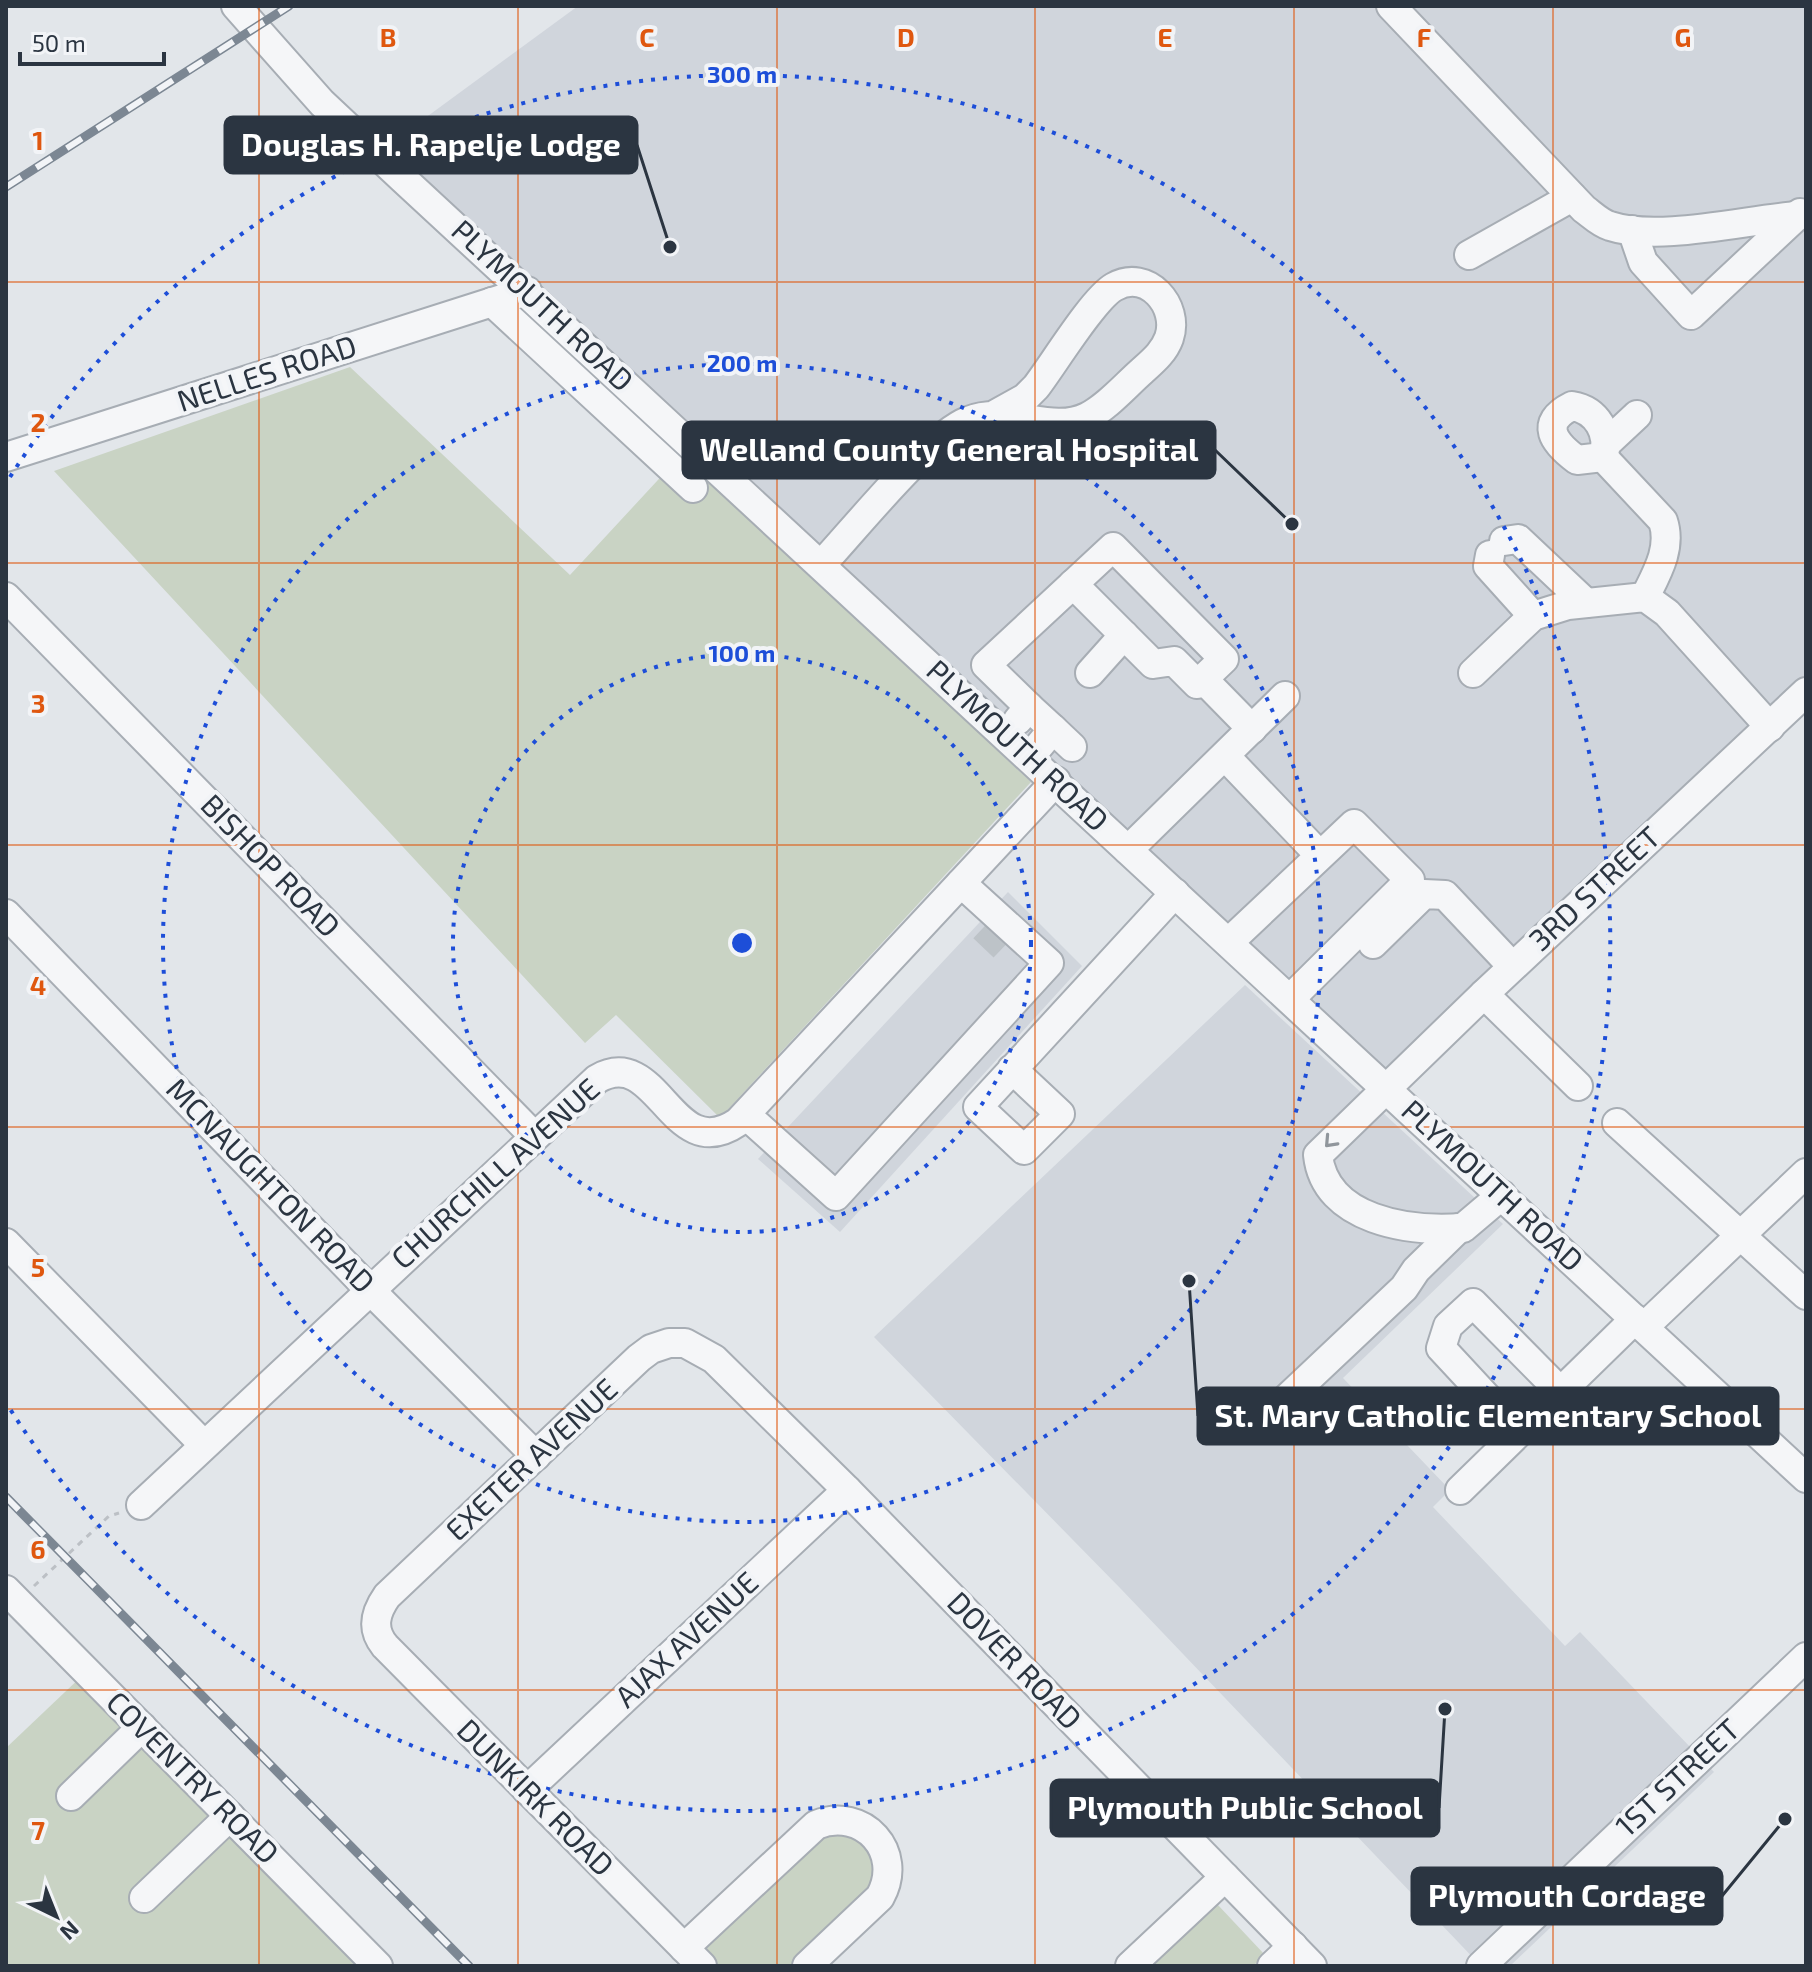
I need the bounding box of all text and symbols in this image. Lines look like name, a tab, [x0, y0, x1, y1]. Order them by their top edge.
scale bar	[20, 16, 164, 66]
text: B	[380, 21, 396, 52]
text: C	[639, 21, 655, 52]
text: D	[897, 21, 915, 52]
text: E	[1157, 21, 1173, 52]
text: F	[1417, 21, 1431, 52]
text: G	[1675, 21, 1691, 52]
text: 50 m	[32, 28, 86, 57]
text: 300 m	[707, 59, 777, 88]
callout: Douglas H. Rapelje Lodge	[225, 117, 637, 173]
text: 1	[32, 124, 44, 155]
text: Douglas H. Rapelje Lodge	[241, 124, 621, 162]
street label: PLYMOUTH ROAD	[445, 211, 642, 398]
street label: NELLES ROAD	[172, 326, 360, 418]
text: 200 m	[707, 348, 777, 377]
text: 2	[30, 406, 46, 437]
callout: Welland County General Hospital	[683, 422, 1215, 478]
text: Welland County General Hospital	[699, 429, 1199, 468]
text: 100 m	[709, 638, 775, 667]
street label: PLYMOUTH ROAD	[920, 651, 1117, 838]
text: 3	[31, 687, 45, 718]
street label: BISHOP ROAD	[194, 786, 348, 943]
street label: 3RD STREET	[1521, 818, 1666, 957]
centre of rings	[728, 929, 756, 957]
text: 4	[30, 969, 46, 1000]
street label: MCNAUGHTON ROAD	[160, 1070, 383, 1299]
street label: CHURCHILL AVENUE	[383, 1070, 606, 1275]
street label: PLYMOUTH ROAD	[1395, 1091, 1592, 1278]
one-way arrow	[1324, 1133, 1339, 1147]
text: 5	[31, 1251, 45, 1282]
street label: EXETER AVENUE	[437, 1370, 624, 1547]
callout: St. Mary Catholic Elementary School	[1198, 1388, 1778, 1444]
text: St. Mary Catholic Elementary School	[1214, 1395, 1762, 1434]
text: 6	[30, 1533, 46, 1564]
street label: AJAX AVENUE	[607, 1563, 765, 1714]
street label: DOVER ROAD	[941, 1583, 1090, 1736]
street label: COVENTRY ROAD	[100, 1683, 287, 1870]
street label: 1ST STREET	[1607, 1710, 1746, 1843]
street label: DUNKIRK ROAD	[451, 1711, 622, 1882]
callout: Plymouth Public School	[1051, 1780, 1439, 1836]
text: Plymouth Public School	[1067, 1787, 1423, 1826]
text: 7	[31, 1814, 45, 1845]
callout: Plymouth Cordage	[1412, 1868, 1722, 1924]
text: Plymouth Cordage	[1428, 1875, 1706, 1914]
north arrow	[16, 1876, 96, 1956]
text: N	[56, 1916, 85, 1946]

